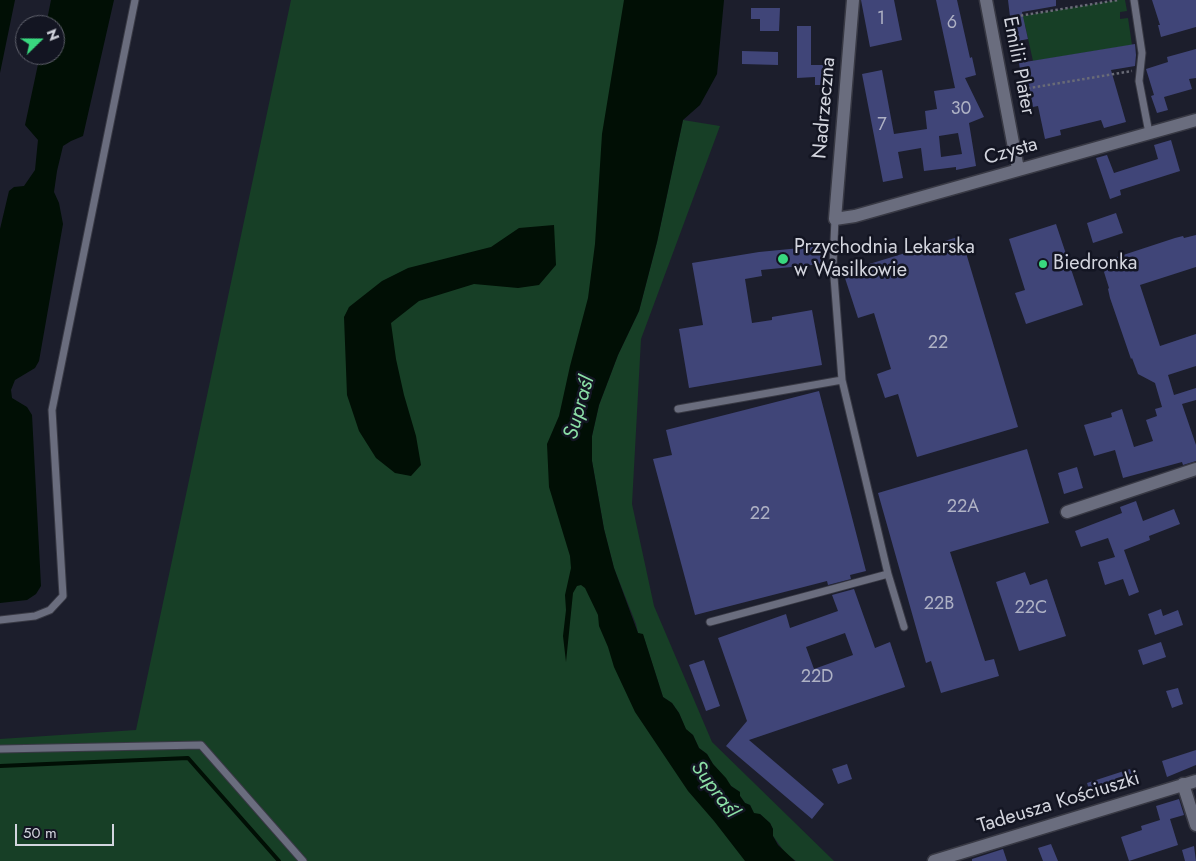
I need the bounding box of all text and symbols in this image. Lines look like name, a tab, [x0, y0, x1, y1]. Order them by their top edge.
house number: 1	[877, 9, 885, 31]
house number: 6	[947, 13, 957, 35]
north arrow	[15, 15, 65, 65]
street label: Emilii Plater	[997, 15, 1039, 117]
text: N	[42, 26, 64, 44]
street label: Nadrzeczna	[809, 56, 841, 160]
house number: 30	[951, 99, 971, 121]
house number: 7	[877, 115, 887, 137]
street label: Czysta	[982, 133, 1040, 171]
place label: Przychodnia Lekarska w Wasilkowie	[794, 236, 975, 283]
marker: Przychodnia Lekarska w Wasilkowie	[776, 252, 790, 266]
place label: Biedronka	[1053, 252, 1137, 276]
marker: Biedronka	[1037, 258, 1049, 270]
house number: 22	[928, 333, 948, 355]
water label: Supraśl	[559, 373, 601, 443]
house number: 22A	[947, 497, 979, 519]
house number: 22	[750, 504, 770, 526]
house number: 22B	[924, 594, 954, 616]
house number: 22C	[1015, 598, 1047, 620]
house number: 22D	[801, 667, 833, 689]
water label: Supraśl	[684, 756, 744, 824]
street label: Tadeusza Kościuszki	[975, 767, 1143, 839]
scale bar	[18, 814, 116, 846]
text: 50 m	[23, 822, 57, 844]

